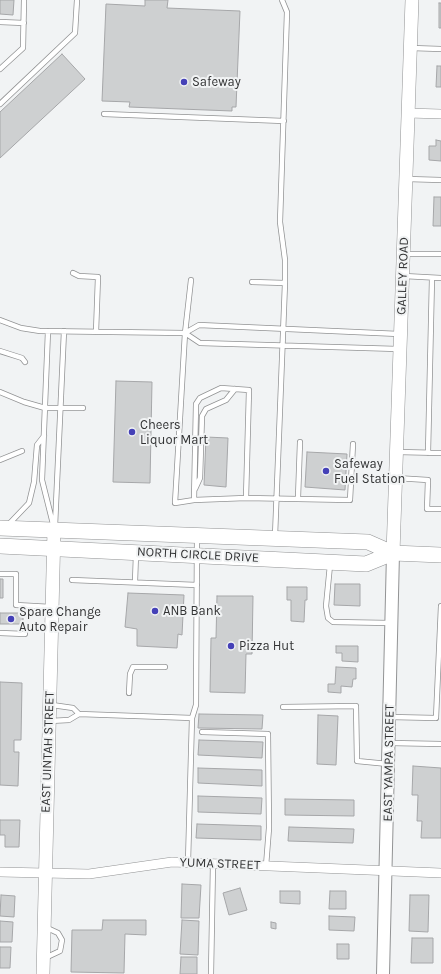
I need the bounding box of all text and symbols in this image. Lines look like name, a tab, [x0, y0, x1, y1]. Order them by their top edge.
place label: Safeway	[192, 74, 241, 90]
marker: Safeway	[179, 77, 189, 87]
street label: GALLEY ROAD	[394, 237, 412, 315]
place label: Cheers Liquor Mart	[140, 417, 208, 448]
marker: Cheers Liquor Mart	[127, 427, 137, 437]
place label: Safeway Fuel Station	[334, 456, 405, 487]
marker: Safeway Fuel Station	[321, 466, 331, 476]
street label: NORTH CIRCLE DRIVE	[137, 544, 259, 566]
place label: ANB Bank	[163, 603, 221, 619]
place label: Spare Change Auto Repair	[19, 604, 101, 635]
marker: ANB Bank	[150, 606, 160, 616]
marker: Spare Change Auto Repair	[6, 614, 16, 624]
place label: Pizza Hut	[239, 638, 294, 654]
marker: Pizza Hut	[226, 641, 236, 651]
street label: EAST UINTAH STREET	[38, 691, 58, 813]
street label: EAST YAMPA STREET	[380, 704, 398, 822]
street label: YUMA STREET	[179, 855, 261, 873]

